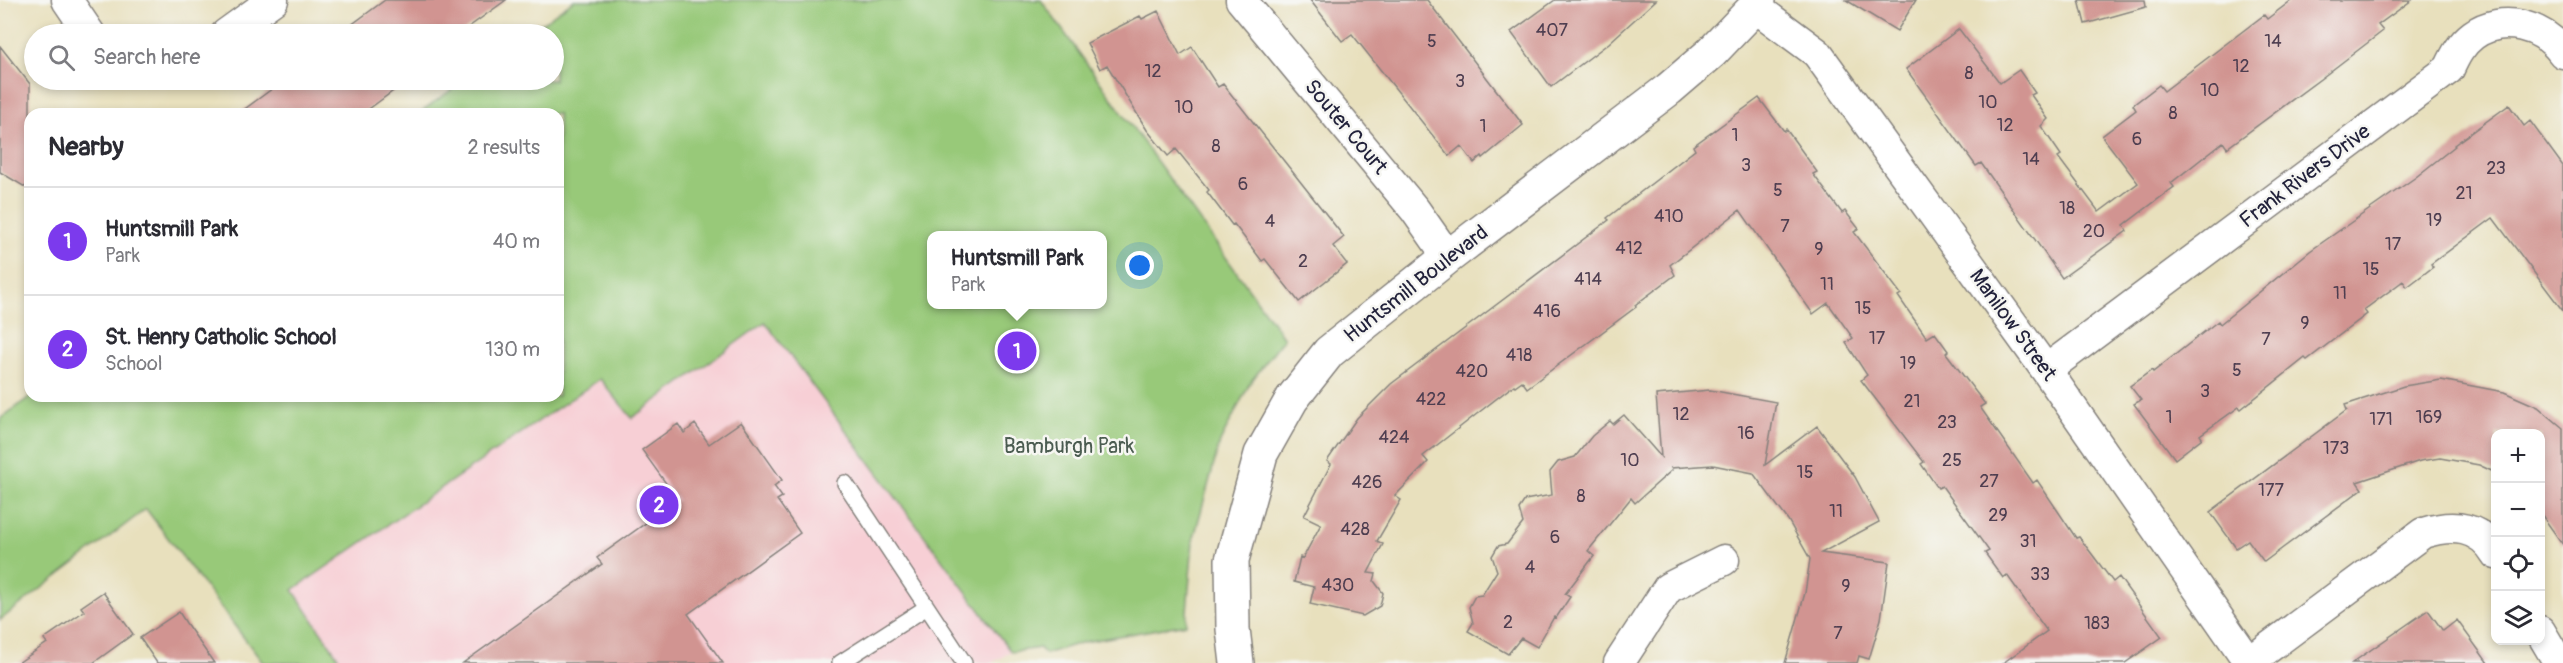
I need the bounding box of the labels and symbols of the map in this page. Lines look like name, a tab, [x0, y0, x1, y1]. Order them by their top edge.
house number: 407	[1536, 19, 1569, 42]
house number: 5	[1427, 30, 1437, 53]
house number: 14	[2264, 30, 2282, 53]
house number: 12	[2232, 55, 2250, 78]
house number: 12	[1144, 60, 1162, 83]
house number: 8	[1964, 62, 1974, 85]
house number: 3	[1455, 70, 1465, 93]
street label: Souter Court	[1298, 74, 1394, 180]
house number: 10	[2200, 79, 2220, 102]
house number: 10	[1978, 91, 1998, 114]
house number: 10	[1174, 96, 1194, 119]
house number: 8	[2168, 102, 2178, 125]
house number: 12	[1996, 114, 2014, 137]
house number: 1	[1479, 115, 1487, 138]
street label: Frank Rivers Drive	[2234, 118, 2376, 234]
house number: 1	[1731, 124, 1739, 147]
house number: 6	[2132, 128, 2142, 151]
house number: 8	[1211, 135, 1221, 158]
house number: 14	[2022, 148, 2040, 171]
house number: 3	[1741, 154, 1751, 177]
house number: 23	[2486, 157, 2506, 180]
house number: 6	[1238, 173, 1248, 196]
house number: 5	[1773, 179, 1783, 202]
house number: 21	[2455, 182, 2473, 205]
house number: 18	[2059, 197, 2075, 220]
house number: 410	[1654, 205, 1684, 228]
house number: 19	[2426, 209, 2442, 232]
house number: 4	[1265, 210, 1276, 233]
house number: 7	[1780, 215, 1790, 238]
street label: Huntsmill Boulevard	[1338, 219, 1494, 349]
house number: 20	[2083, 220, 2105, 243]
house number: 17	[2385, 233, 2402, 256]
house number: 412	[1615, 237, 1643, 260]
house number: 9	[1814, 238, 1824, 261]
house number: 2	[1298, 250, 1308, 273]
your location	[1125, 251, 1154, 280]
house number: 15	[2363, 258, 2379, 281]
street label: Manilow Street	[1963, 264, 2063, 387]
house number: 414	[1574, 268, 1603, 291]
house number: 11	[1820, 273, 1834, 296]
house number: 11	[2333, 282, 2347, 305]
house number: 15	[1855, 297, 1871, 320]
house number: 416	[1533, 300, 1561, 323]
house number: 9	[2300, 312, 2310, 335]
house number: 17	[1869, 327, 1886, 350]
pin: 1	[998, 328, 1036, 374]
house number: 7	[2261, 328, 2271, 351]
house number: 418	[1506, 344, 1532, 367]
house number: 19	[1900, 352, 1916, 375]
house number: 5	[2232, 359, 2242, 382]
house number: 420	[1456, 360, 1488, 383]
house number: 3	[2200, 380, 2210, 403]
house number: 422	[1416, 388, 1446, 411]
house number: 21	[1903, 390, 1921, 413]
house number: 12	[1672, 403, 1690, 426]
house number: 1	[2165, 406, 2173, 429]
house number: 169	[2416, 406, 2442, 429]
house number: 171	[2369, 408, 2393, 431]
house number: 23	[1937, 411, 1957, 434]
house number: 16	[1737, 422, 1755, 445]
house number: 424	[1379, 426, 1410, 449]
park label: Bamburgh Park	[1004, 433, 1135, 460]
house number: 173	[2323, 437, 2349, 460]
house number: 10	[1620, 449, 1640, 472]
house number: 25	[1942, 449, 1962, 472]
house number: 15	[1797, 461, 1813, 484]
house number: 27	[1979, 470, 1999, 493]
house number: 426	[1352, 471, 1382, 494]
house number: 177	[2258, 479, 2285, 502]
pin: 2	[640, 482, 678, 528]
house number: 8	[1576, 485, 1586, 508]
house number: 11	[1829, 500, 1843, 523]
house number: 29	[1988, 504, 2008, 527]
house number: 428	[1340, 518, 1370, 541]
house number: 6	[1550, 526, 1560, 549]
house number: 31	[2019, 530, 2037, 553]
house number: 4	[1525, 556, 1536, 579]
house number: 33	[2030, 563, 2050, 586]
house number: 430	[1322, 574, 1354, 597]
house number: 9	[1841, 575, 1851, 598]
house number: 2	[1503, 611, 1513, 634]
house number: 183	[2084, 612, 2110, 635]
house number: 7	[1833, 622, 1843, 645]

